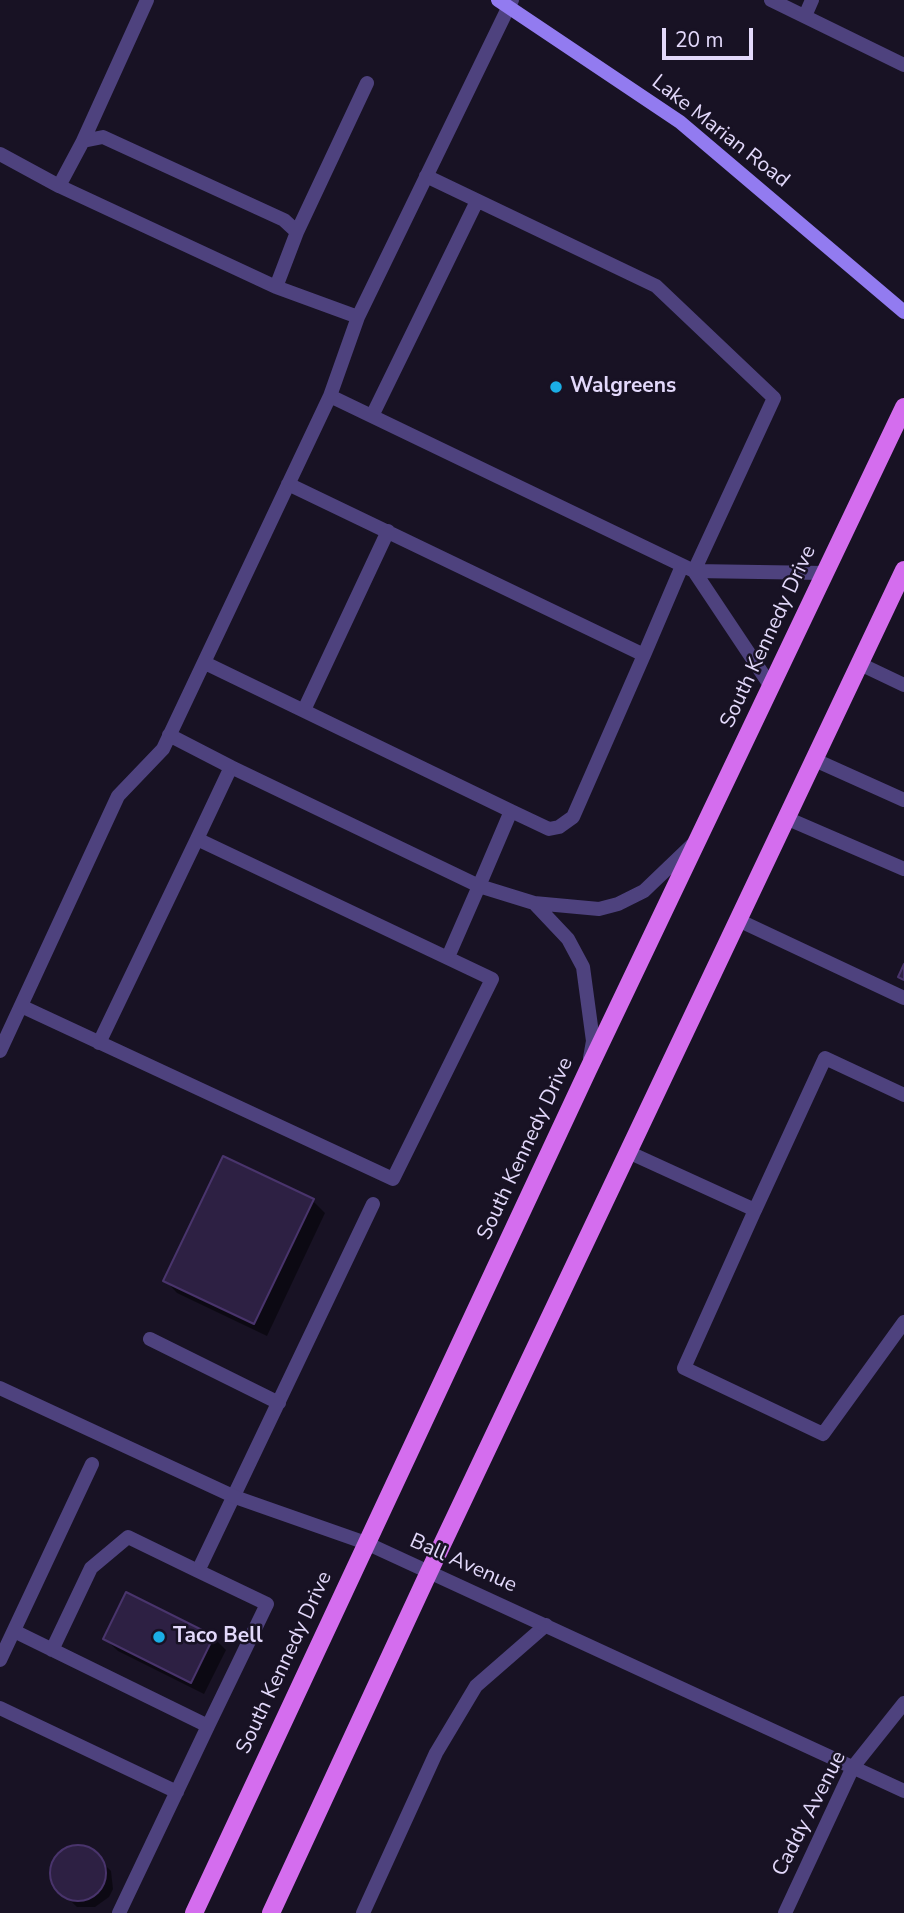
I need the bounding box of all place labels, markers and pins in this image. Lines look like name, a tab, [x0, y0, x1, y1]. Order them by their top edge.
place label: Walgreens	[570, 374, 676, 400]
marker: Walgreens	[548, 379, 564, 395]
place label: Taco Bell	[173, 1624, 263, 1650]
marker: Taco Bell	[151, 1629, 167, 1645]

